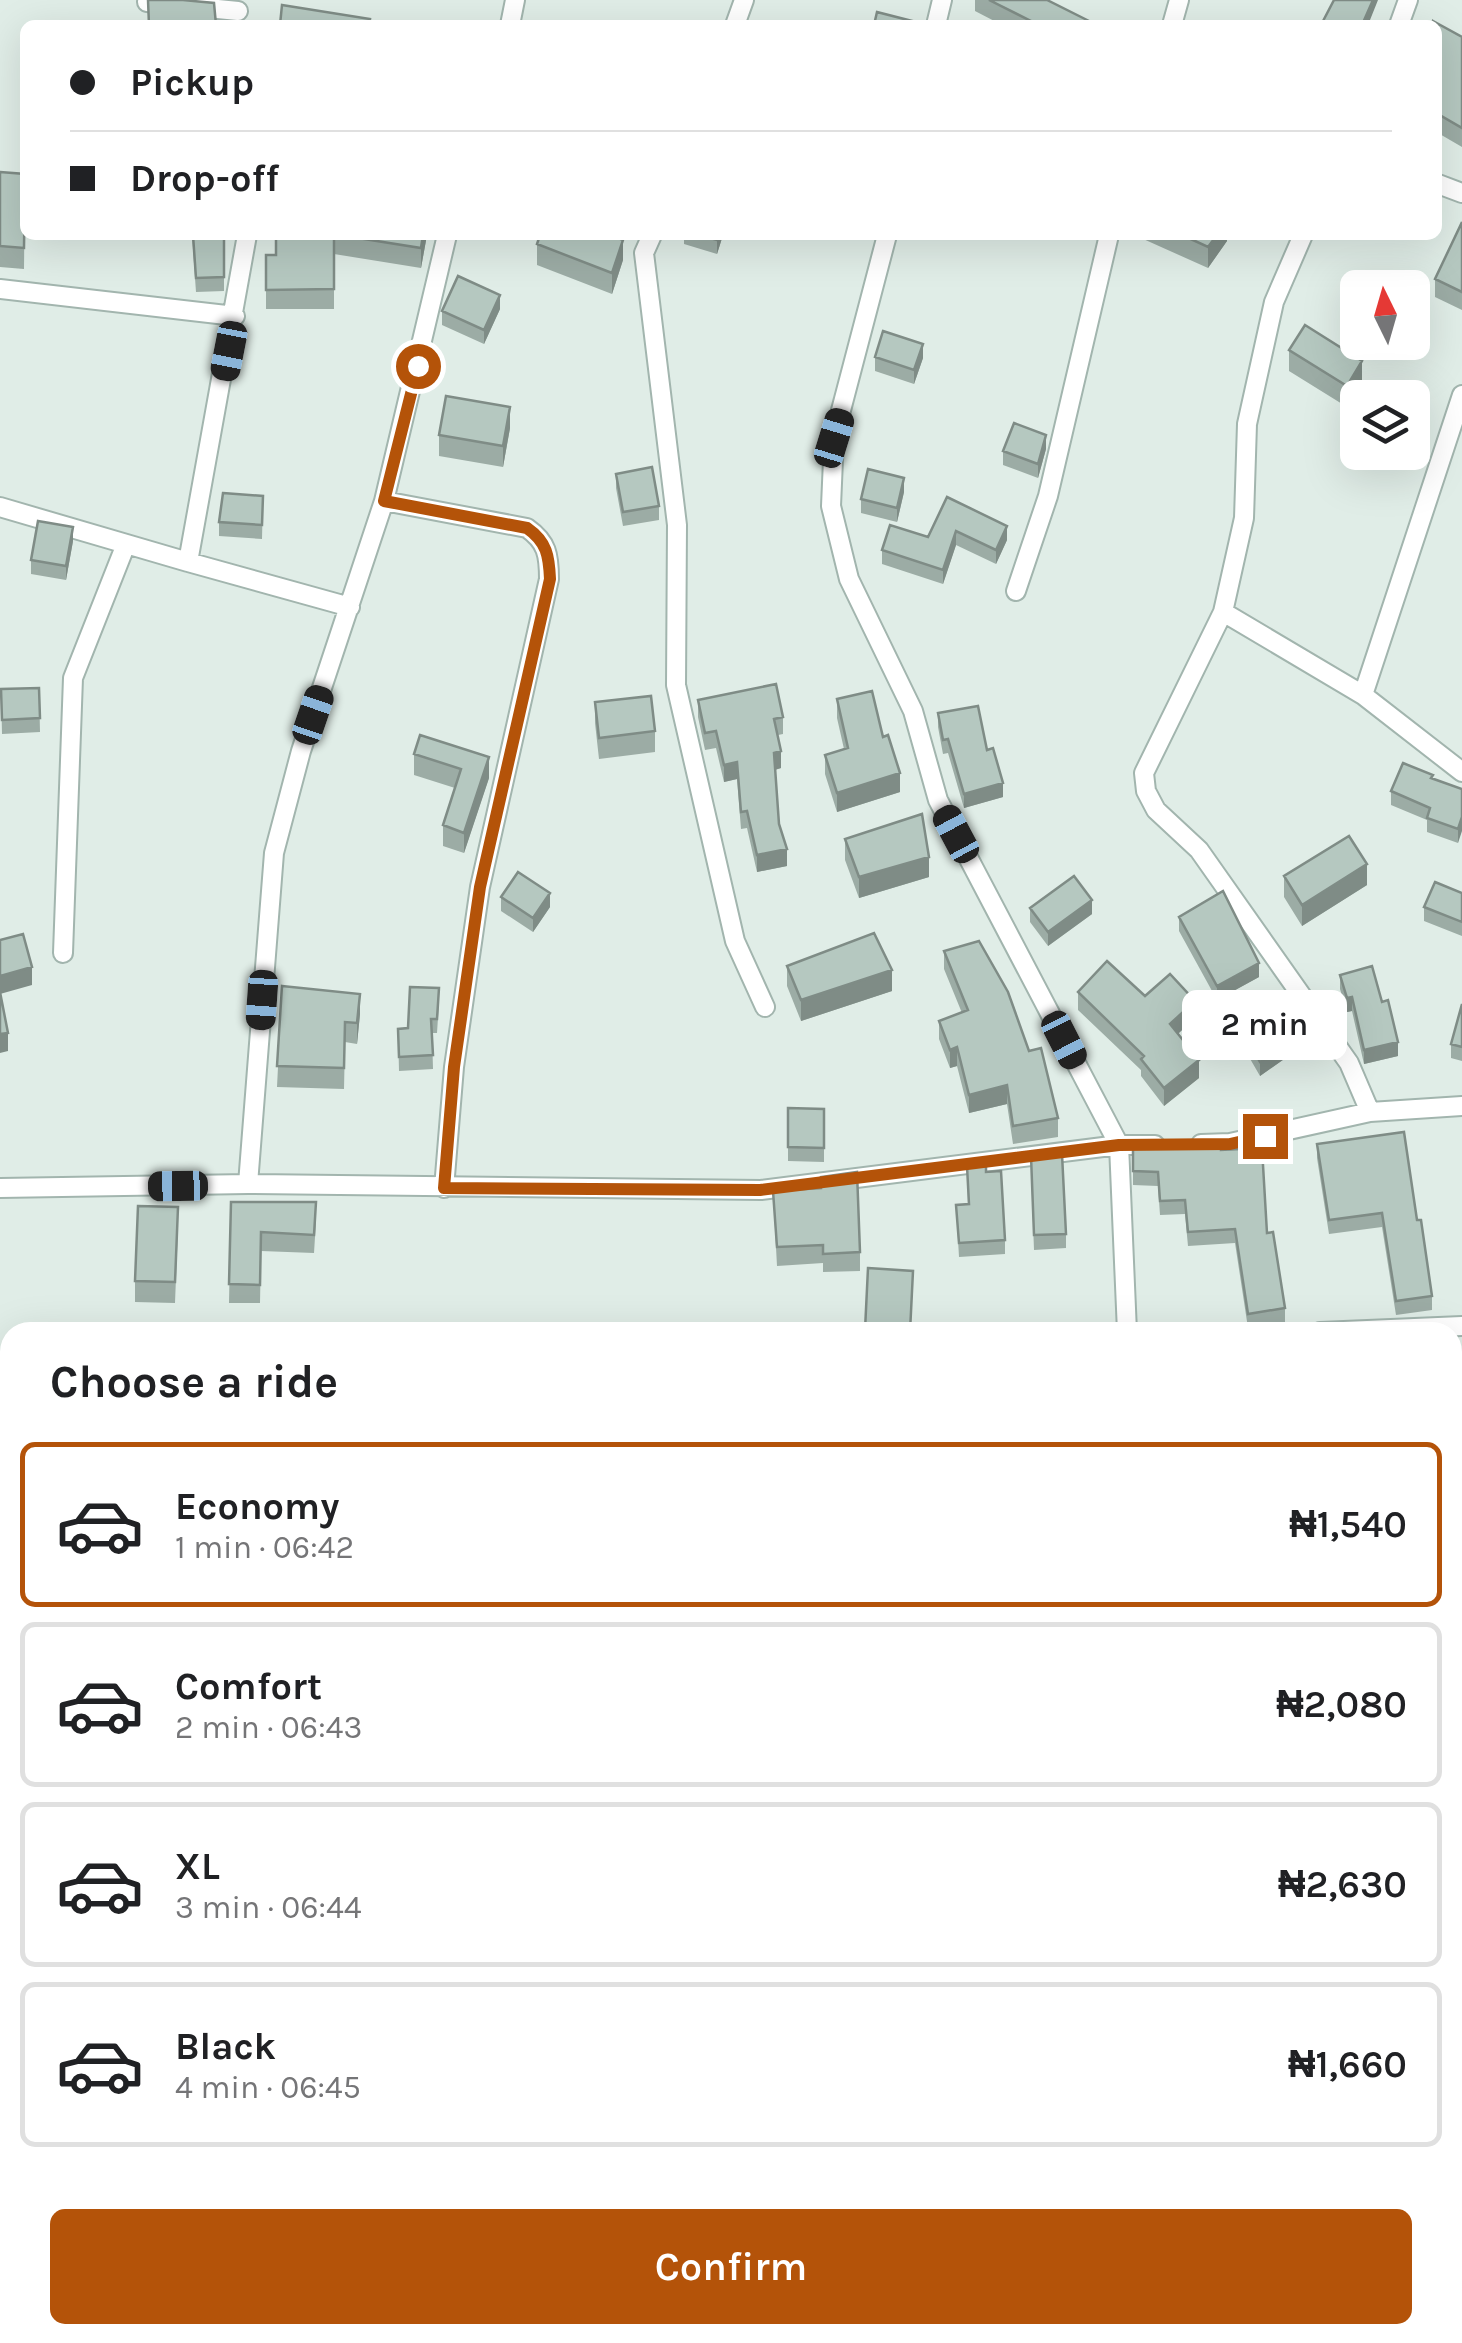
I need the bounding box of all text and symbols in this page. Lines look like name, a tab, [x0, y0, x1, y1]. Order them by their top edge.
text: Pickup	[130, 60, 254, 105]
text: Drop-off	[130, 156, 279, 201]
north arrow	[1340, 270, 1430, 360]
map controls	[1340, 270, 1430, 470]
car	[209, 319, 249, 383]
route start	[396, 344, 441, 389]
button: layers	[1340, 380, 1430, 470]
car	[811, 405, 857, 471]
car	[289, 682, 337, 748]
car	[929, 800, 983, 868]
car	[245, 969, 279, 1031]
callout: 2 min	[1182, 991, 1348, 1061]
car	[1037, 1006, 1091, 1074]
text: 2 min	[1221, 1006, 1308, 1043]
route end	[1243, 1114, 1288, 1159]
car	[148, 1170, 208, 1202]
text: Choose a ride	[50, 1356, 338, 1408]
icon: car	[55, 1480, 145, 1570]
text: Economy	[175, 1484, 339, 1529]
text: ₦1,540	[1289, 1502, 1407, 1547]
text: 1 min · 06:42	[175, 1529, 354, 1566]
icon: car	[55, 1660, 145, 1750]
text: Comfort	[175, 1664, 322, 1709]
text: ₦2,080	[1276, 1682, 1407, 1727]
text: 2 min · 06:43	[175, 1709, 362, 1746]
icon: car	[55, 1840, 145, 1930]
text: XL	[175, 1844, 220, 1889]
text: ₦2,630	[1278, 1862, 1407, 1907]
text: 3 min · 06:44	[175, 1889, 362, 1926]
icon: car	[55, 2020, 145, 2110]
text: Black	[175, 2024, 276, 2069]
text: ₦1,660	[1288, 2042, 1407, 2087]
text: 4 min · 06:45	[175, 2069, 361, 2106]
button: Confirm	[50, 2209, 1412, 2324]

